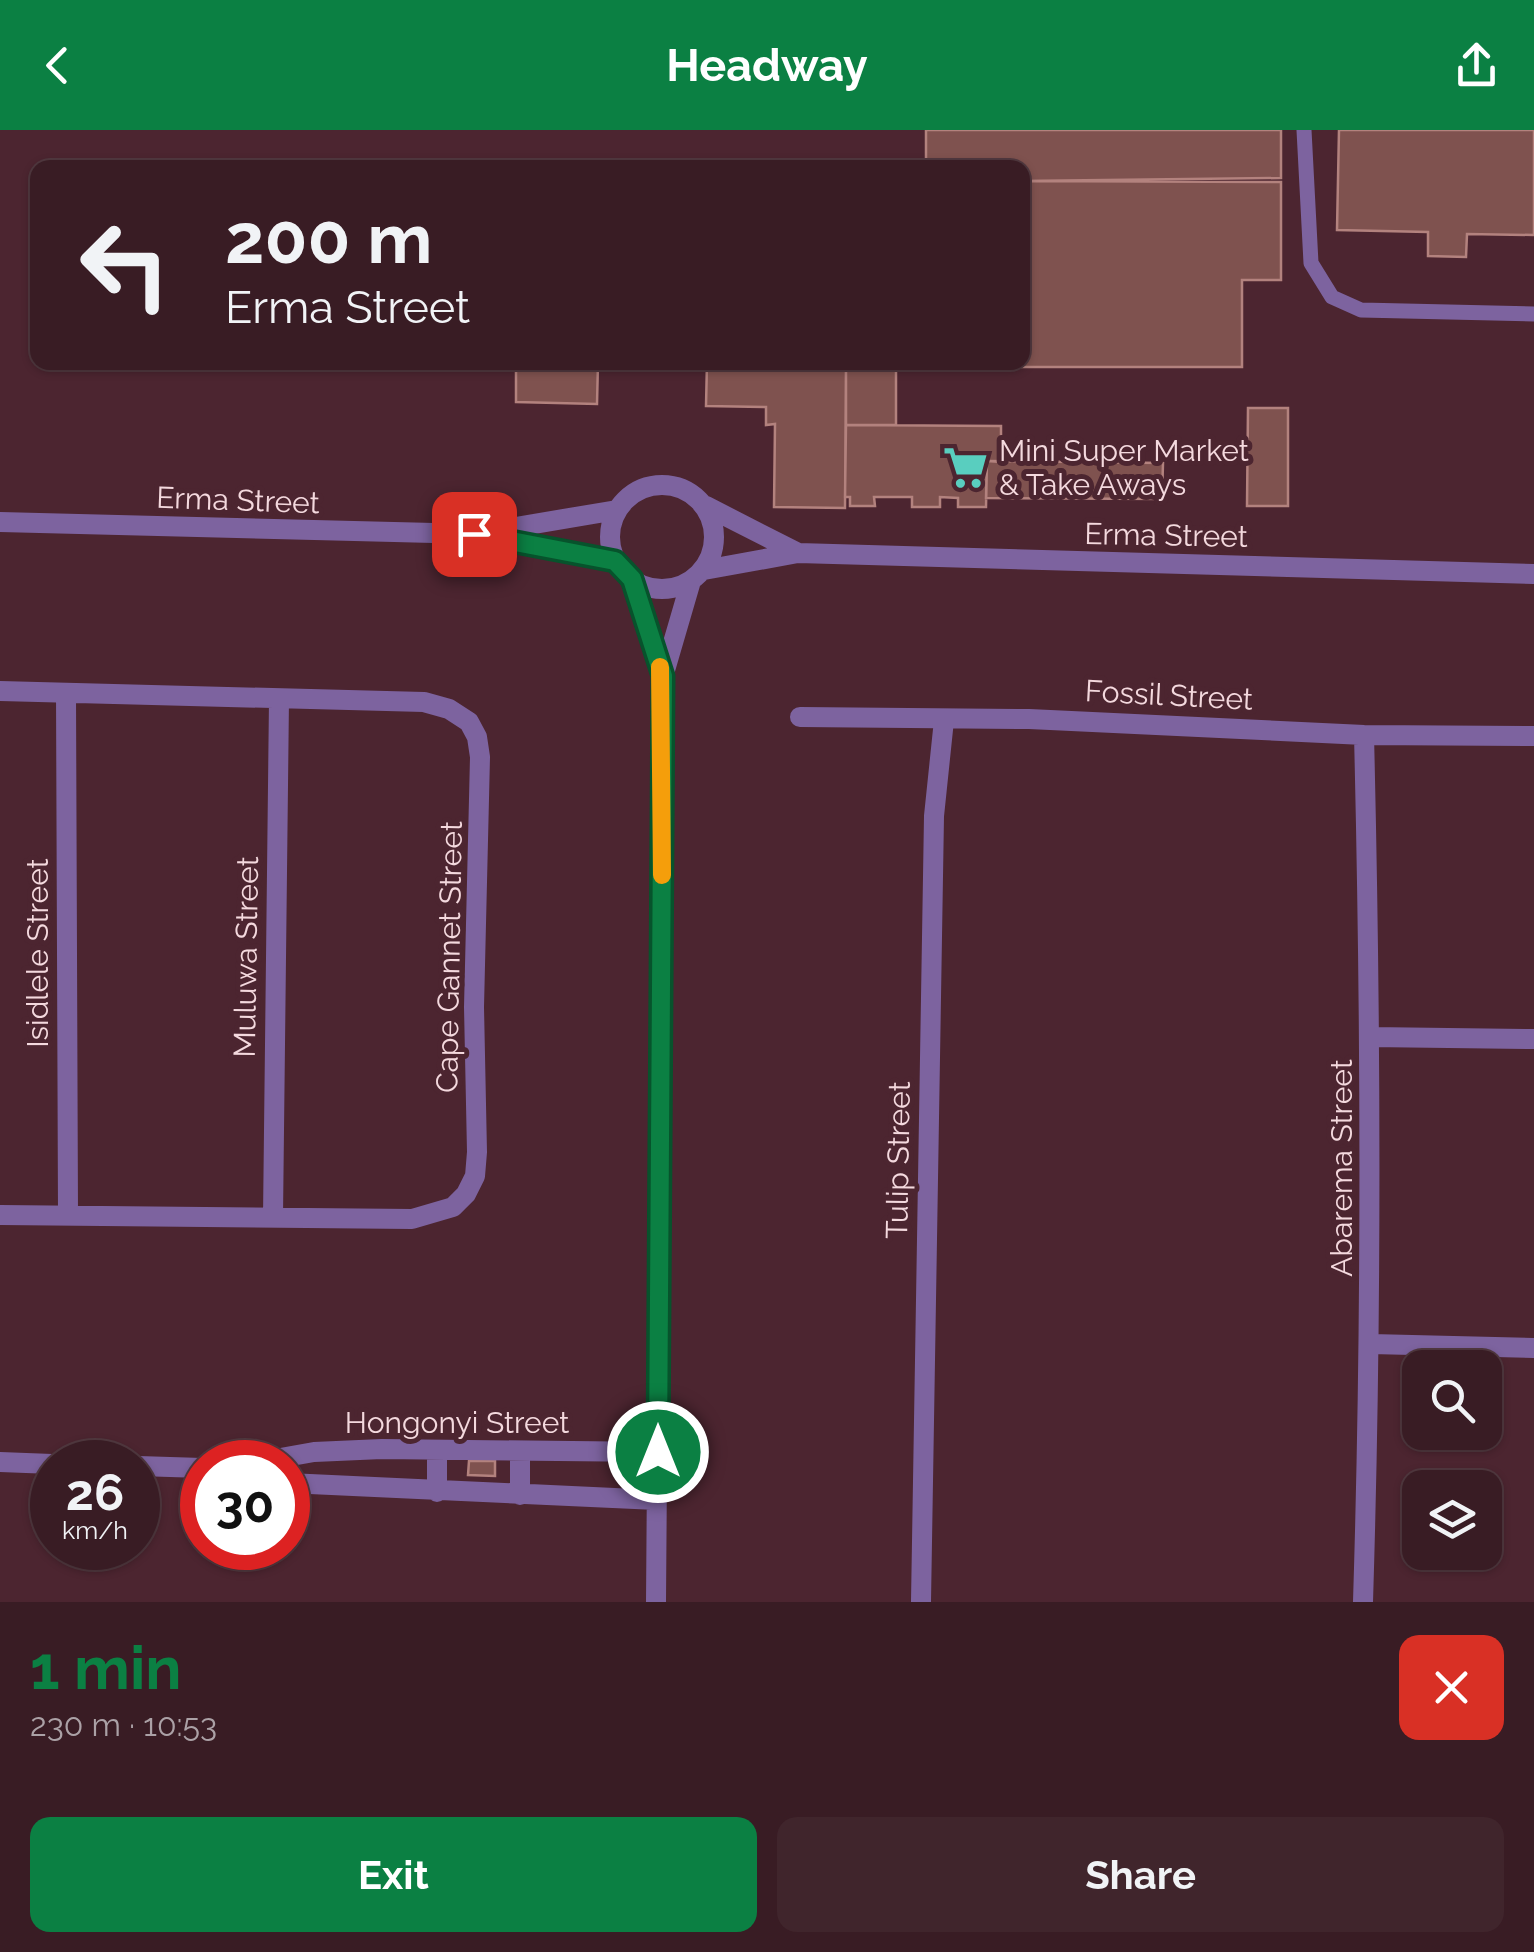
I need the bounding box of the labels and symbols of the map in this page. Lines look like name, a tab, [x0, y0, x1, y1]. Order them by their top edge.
place label: Mini Super Market & Take Aways	[999, 433, 1249, 502]
supermarket icon: Mini Super Market & Take Aways	[942, 443, 990, 491]
street label: Erma Street	[156, 480, 320, 520]
pin	[432, 492, 517, 577]
street label: Erma Street	[1084, 516, 1248, 554]
street label: Fossil Street	[1084, 673, 1254, 717]
street label: Cape Gannet Street	[429, 821, 469, 1093]
street label: Muluwa Street	[227, 856, 265, 1058]
street label: Isidlele Street	[20, 858, 55, 1048]
street label: Abarema Street	[1324, 1059, 1359, 1277]
street label: Tulip Street	[879, 1081, 917, 1239]
position arrow	[606, 1400, 710, 1504]
street label: Hongonyi Street	[345, 1405, 569, 1440]
speed limit sign: 30	[180, 1440, 310, 1570]

